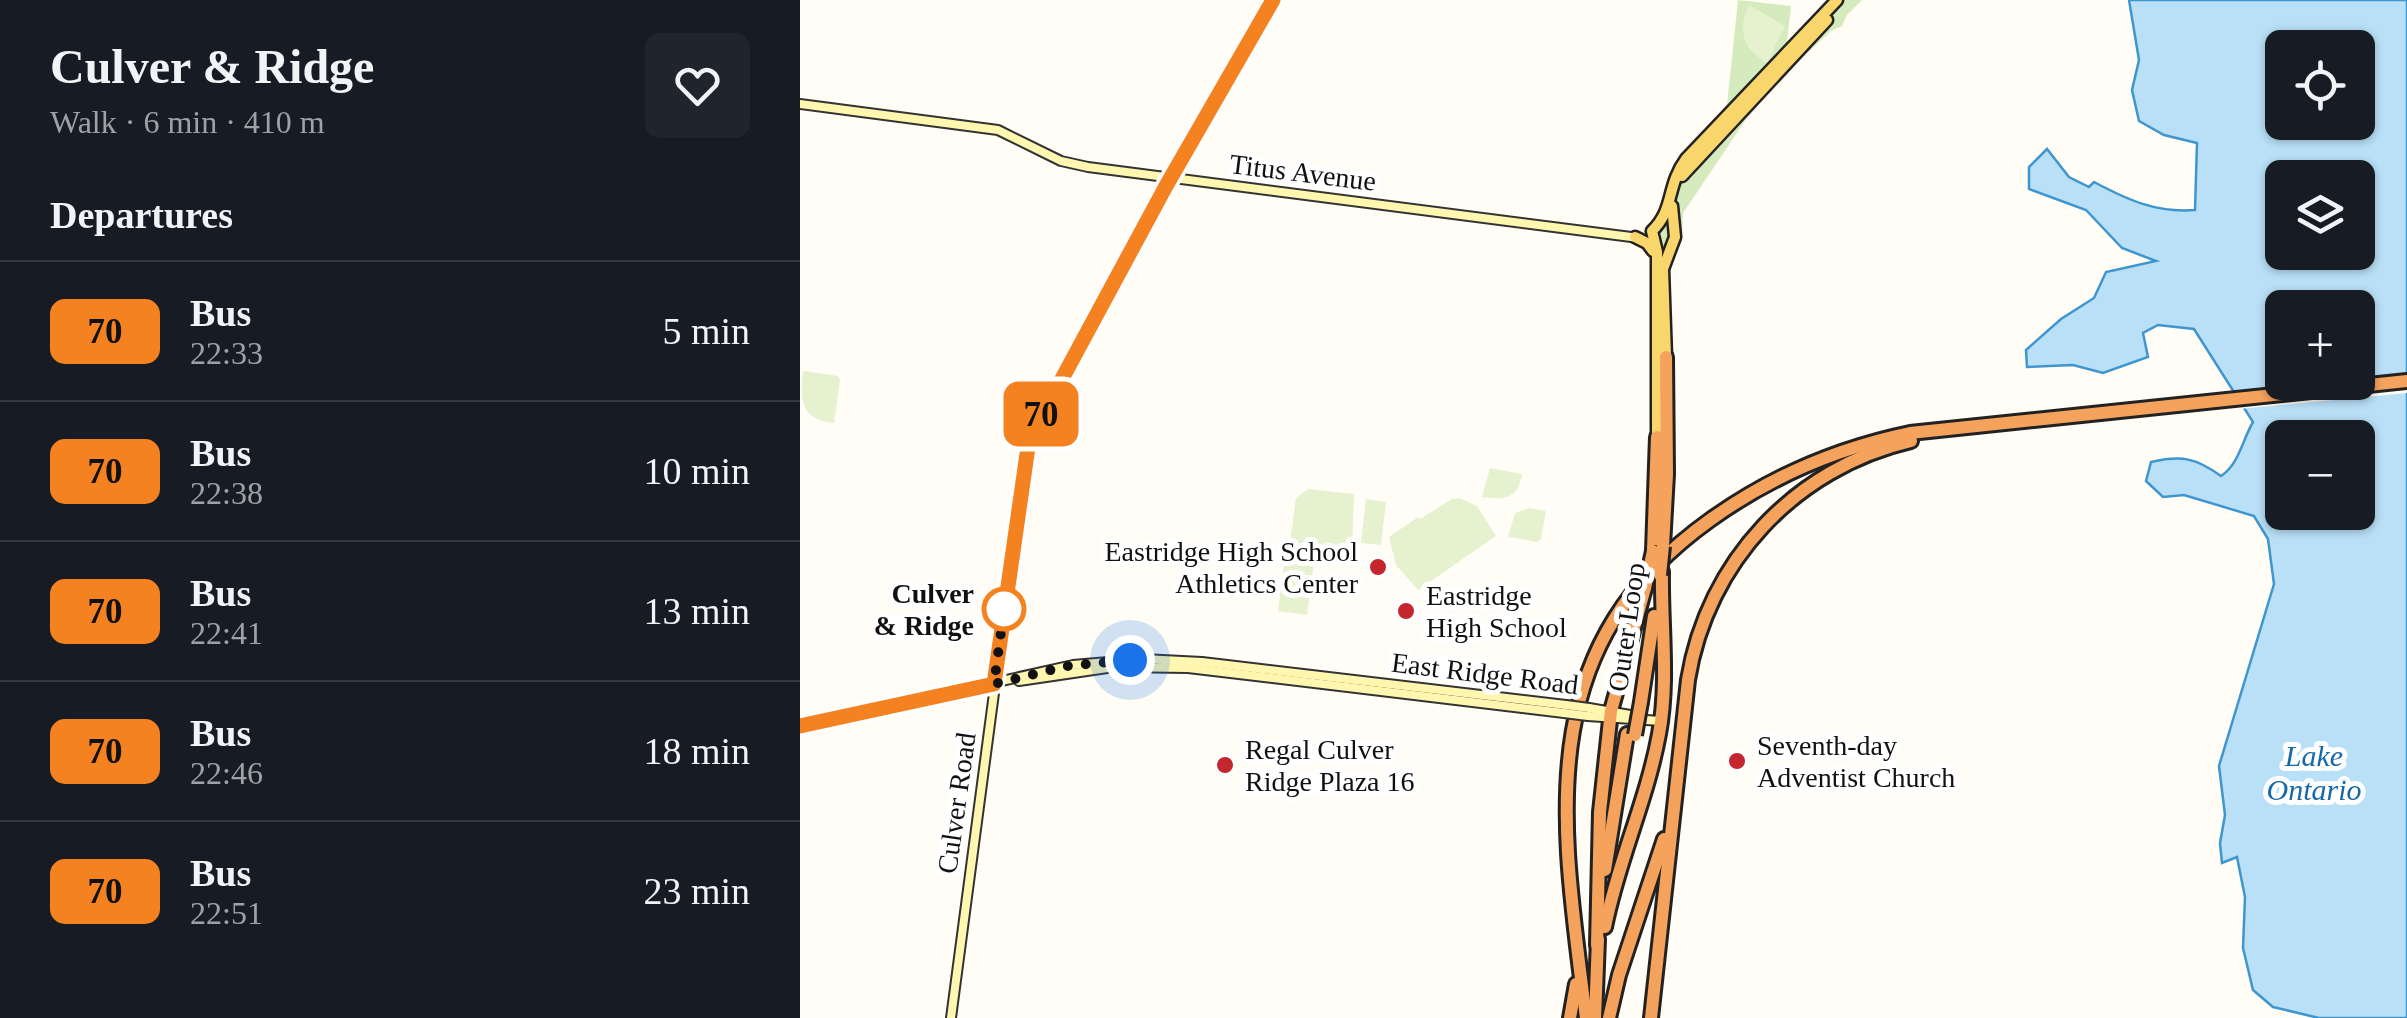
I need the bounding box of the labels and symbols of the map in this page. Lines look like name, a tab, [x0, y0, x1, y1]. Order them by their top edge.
street label: Titus Avenue	[1228, 148, 1378, 197]
line badge: 70	[996, 382, 1086, 446]
place label: Eastridge High School Athletics Center	[1104, 536, 1359, 599]
marker: Eastridge High School Athletics Center	[1367, 556, 1389, 578]
street label: Outer Loop	[1602, 561, 1651, 694]
place label: Culver & Ridge	[874, 578, 974, 641]
place label: Eastridge High School	[1426, 580, 1567, 643]
marker: Culver & Ridge	[983, 588, 1025, 630]
marker: Eastridge High School	[1395, 600, 1417, 622]
your location	[1105, 635, 1155, 685]
street label: East Ridge Road	[1390, 647, 1580, 700]
street label: Culver Road	[931, 730, 982, 876]
place label: Seventh-day Adventist Church	[1757, 730, 1955, 793]
place label: Regal Culver Ridge Plaza 16	[1245, 734, 1415, 797]
water label: Lake Ontario	[2266, 739, 2362, 806]
marker: Seventh-day Adventist Church	[1726, 750, 1748, 772]
marker: Regal Culver Ridge Plaza 16	[1214, 754, 1236, 776]

